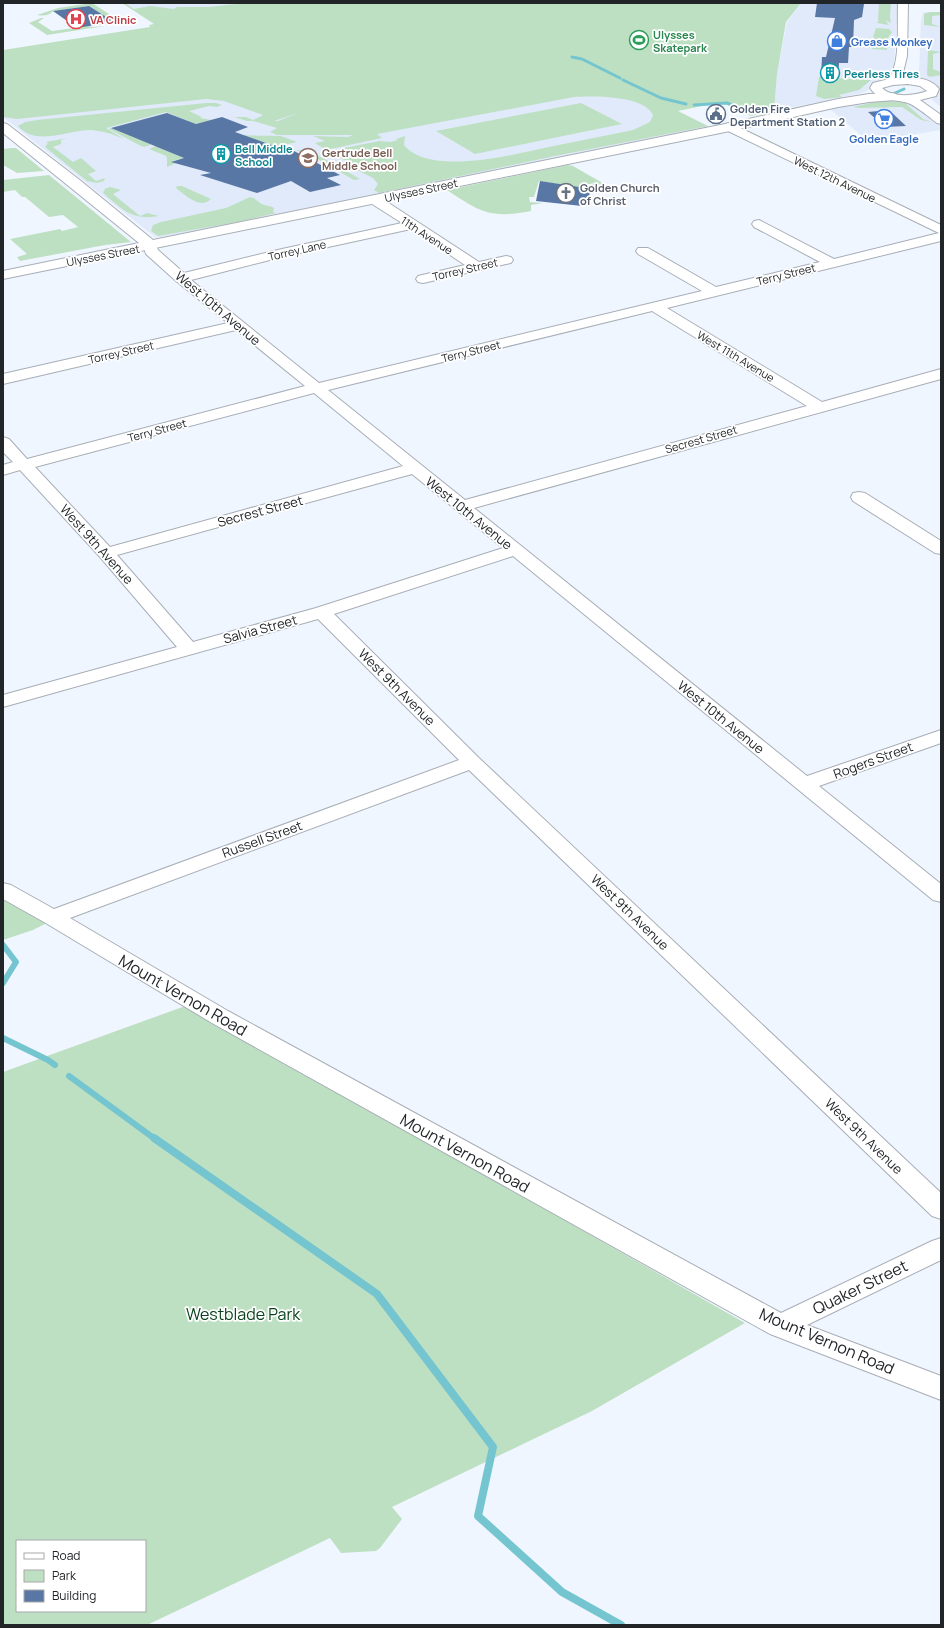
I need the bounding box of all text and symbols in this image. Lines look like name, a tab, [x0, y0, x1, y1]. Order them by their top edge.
hospital icon: VA Clinic	[65, 8, 87, 30]
place label: VA Clinic	[90, 12, 136, 27]
place label: Ulysses Skatepark	[653, 27, 708, 55]
sports icon: Ulysses Skatepark	[628, 29, 650, 51]
shop icon: Grease Monkey	[826, 30, 848, 52]
place label: Grease Monkey	[851, 34, 933, 49]
building icon: Peerless Tires	[819, 62, 841, 84]
place label: Peerless Tires	[844, 66, 919, 81]
place label: Golden Fire Department Station 2	[730, 101, 845, 129]
public building icon: Golden Fire Department Station 2	[705, 103, 727, 125]
supermarket icon: Golden Eagle	[873, 108, 895, 130]
place label: Golden Eagle	[849, 131, 919, 146]
place label: Bell Middle School	[235, 141, 293, 169]
building icon: Bell Middle School	[210, 143, 232, 165]
place label: Gertrude Bell Middle School	[322, 145, 397, 173]
school or university icon: Gertrude Bell Middle School	[297, 147, 319, 169]
street label: West 12th Avenue	[791, 153, 879, 206]
street label: Ulysses Street	[383, 175, 459, 205]
place label: Golden Church of Christ	[580, 180, 660, 208]
church icon: Golden Church of Christ	[555, 182, 577, 204]
street label: 11th Avenue	[398, 213, 456, 258]
street label: Torrey Lane	[267, 236, 328, 264]
street label: Ulysses Street	[65, 241, 141, 269]
street label: Torrey Street	[431, 254, 499, 284]
street label: Terry Street	[755, 259, 817, 289]
street label: West 10th Avenue	[171, 267, 265, 349]
street label: West 11th Avenue	[694, 327, 778, 385]
street label: Terry Street	[440, 336, 502, 366]
street label: Torrey Street	[87, 337, 155, 367]
street label: Terry Street	[126, 415, 188, 445]
street label: Secrest Street	[663, 422, 739, 456]
street label: West 10th Avenue	[422, 472, 516, 554]
street label: Secrest Street	[215, 491, 305, 531]
street label: West 9th Avenue	[56, 500, 138, 588]
street label: Salvia Street	[221, 610, 299, 648]
street label: West 9th Avenue	[355, 645, 440, 730]
street label: West 10th Avenue	[674, 676, 768, 758]
street label: Rogers Street	[831, 737, 915, 783]
street label: Russell Street	[219, 816, 305, 862]
street label: West 9th Avenue	[587, 870, 673, 954]
street label: Mount Vernon Road	[115, 949, 251, 1041]
street label: West 9th Avenue	[821, 1094, 907, 1178]
street label: Mount Vernon Road	[396, 1108, 534, 1198]
street label: Quaker Street	[809, 1255, 911, 1319]
park label: Westblade Park	[186, 1303, 301, 1325]
street label: Mount Vernon Road	[756, 1303, 898, 1379]
legend	[16, 1540, 146, 1612]
text: Road	[52, 1547, 80, 1564]
text: Park	[52, 1567, 77, 1584]
text: Building	[52, 1587, 96, 1604]

